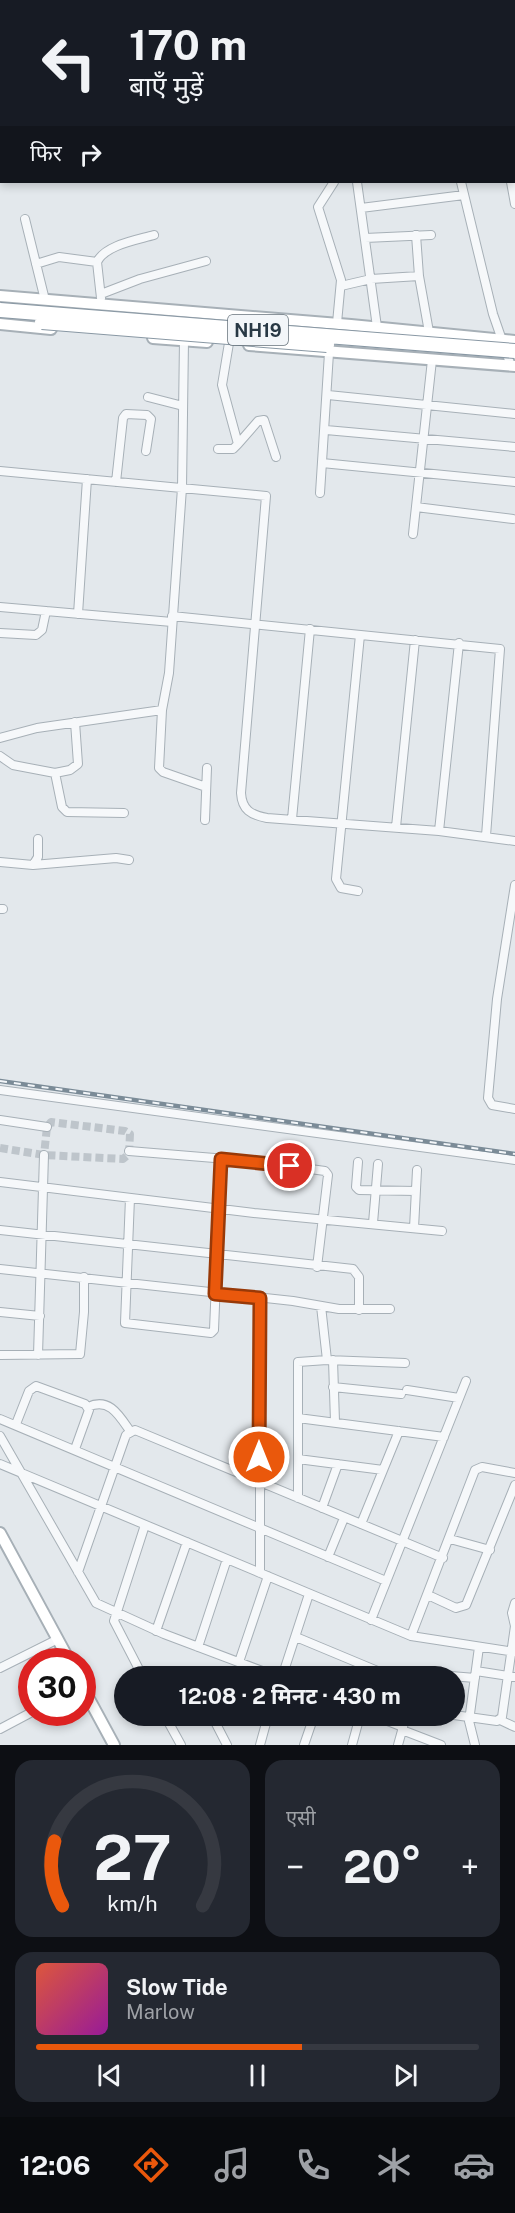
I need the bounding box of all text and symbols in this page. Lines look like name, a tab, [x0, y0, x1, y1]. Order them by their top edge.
text: 170 m	[129, 20, 247, 69]
icon: left	[30, 24, 108, 102]
text: बाएँ मुड़ें	[129, 70, 204, 102]
icon: right	[74, 138, 107, 171]
text: फिर	[30, 140, 62, 166]
road number: NH19	[228, 315, 288, 345]
pin	[264, 1140, 315, 1191]
icon: arrive	[273, 1149, 306, 1182]
position arrow	[227, 1425, 291, 1489]
speed limit sign: 30	[18, 1648, 96, 1726]
text: 12:08 · 2 मिनट · 430 m	[178, 1683, 401, 1709]
text: एसी	[286, 1806, 316, 1830]
text: 27	[93, 1821, 172, 1894]
text: 20°	[343, 1840, 422, 1893]
text: −	[286, 1848, 304, 1886]
text: +	[461, 1848, 479, 1886]
text: km/h	[107, 1891, 158, 1916]
text: Slow Tide	[126, 1974, 228, 2000]
text: Marlow	[126, 2000, 195, 2024]
icon: previous	[93, 2059, 126, 2092]
icon: pause	[241, 2059, 274, 2092]
icon: next	[389, 2059, 422, 2092]
icon: directions	[130, 2144, 172, 2186]
icon: music	[211, 2144, 253, 2186]
icon: phone	[292, 2144, 334, 2186]
icon: climate	[373, 2144, 415, 2186]
icon: car	[453, 2144, 495, 2186]
text: 12:06	[19, 2149, 91, 2181]

